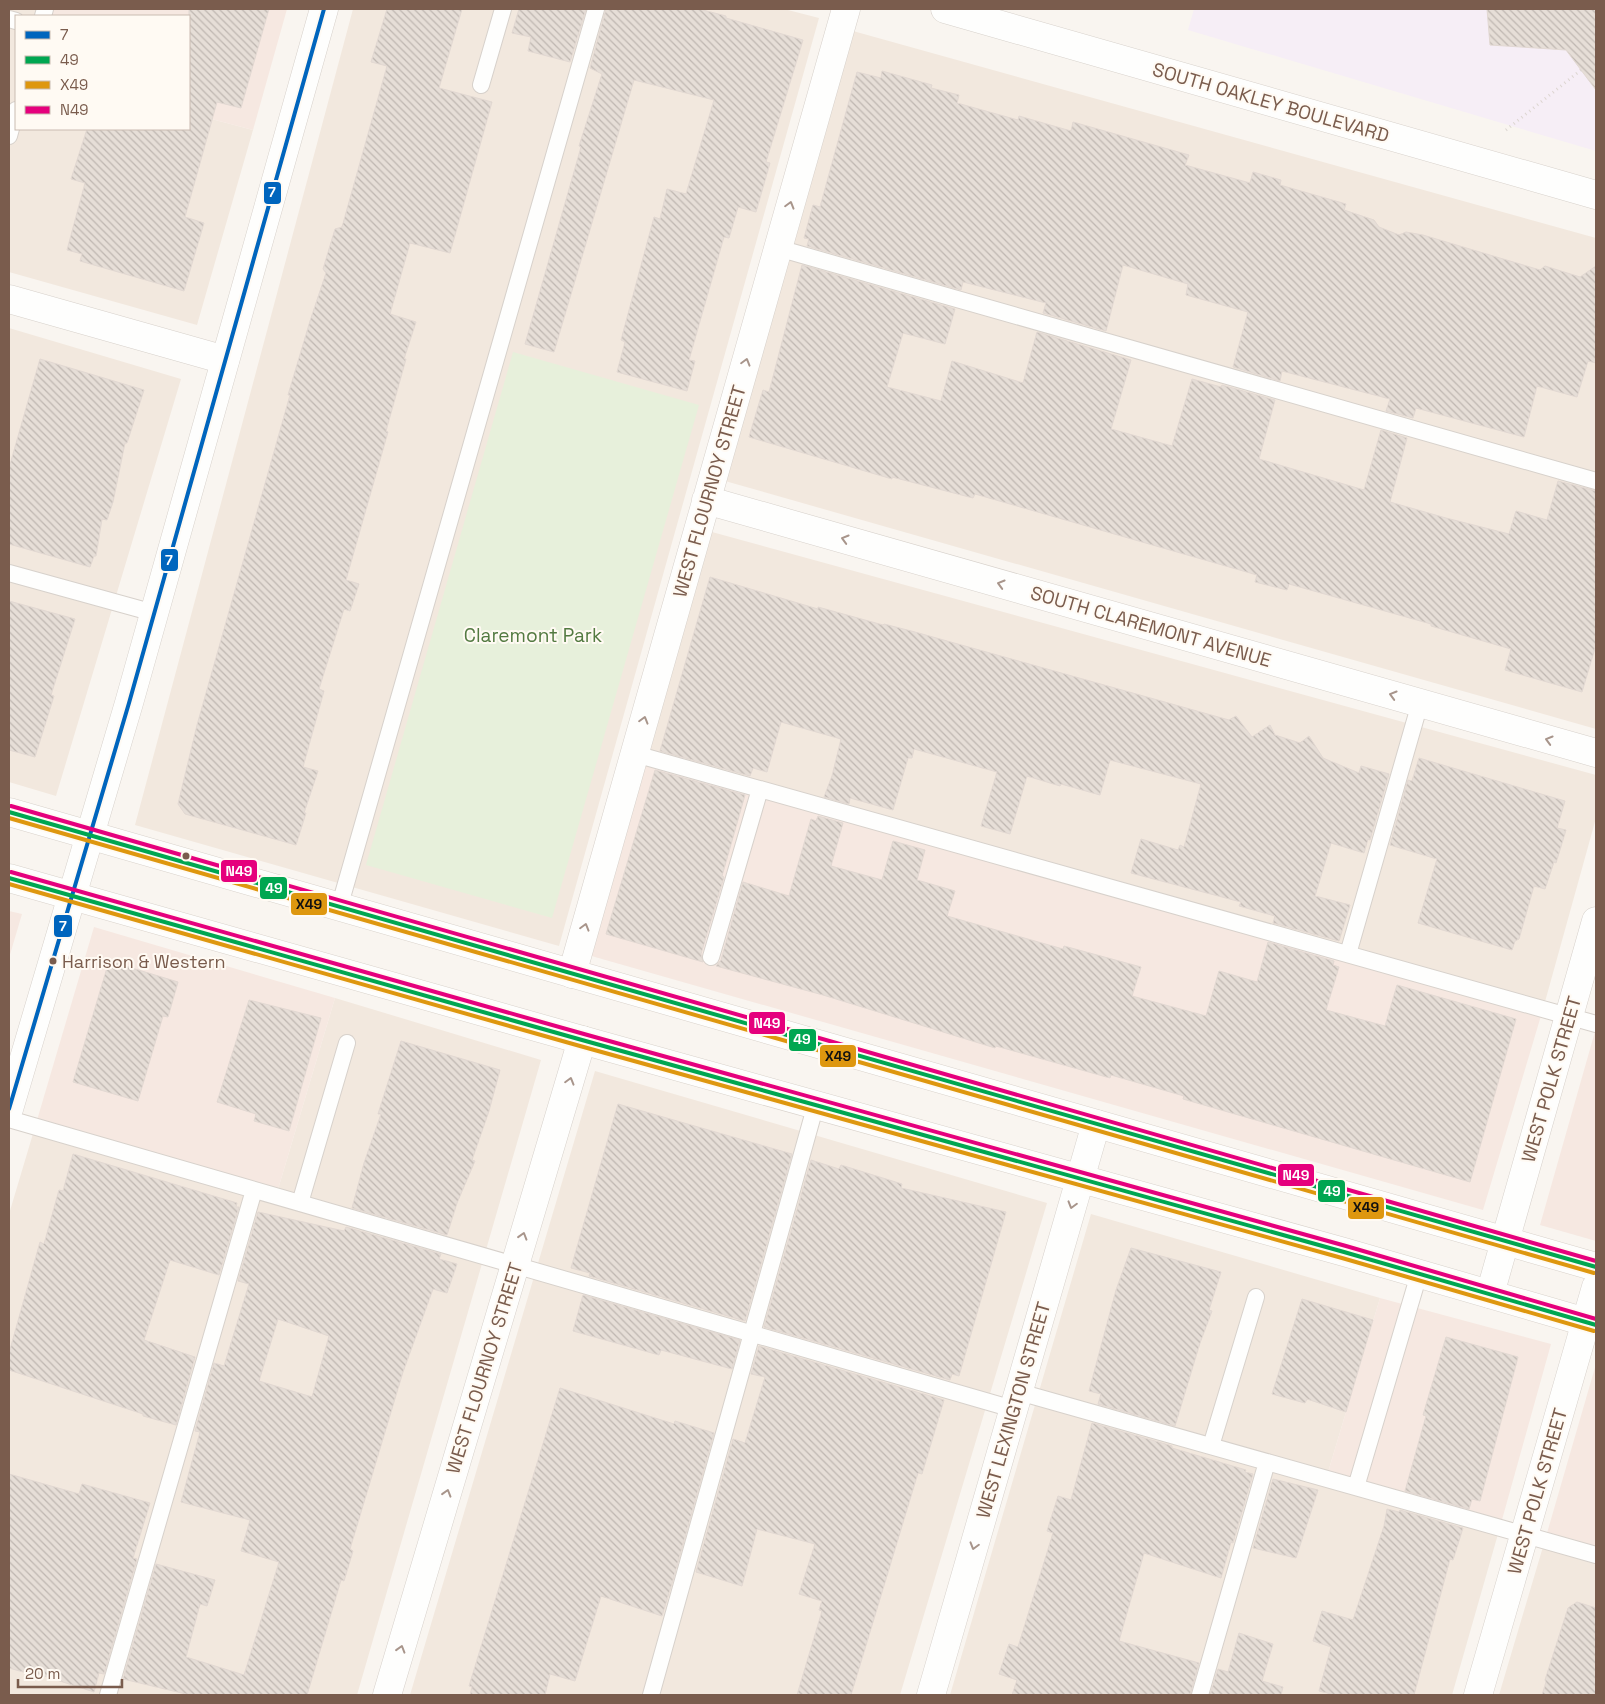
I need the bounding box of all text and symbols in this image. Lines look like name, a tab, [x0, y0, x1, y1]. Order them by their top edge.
legend	[15, 15, 190, 130]
text: 7	[60, 25, 68, 44]
text: 49	[60, 50, 79, 69]
street label: SOUTH OAKLEY BOULEVARD	[1150, 57, 1392, 148]
text: X49	[60, 75, 88, 94]
text: N49	[60, 100, 89, 119]
line badge: 7	[263, 181, 282, 205]
text: 7	[268, 183, 276, 201]
one-way arrow	[784, 202, 794, 210]
one-way arrow	[740, 358, 750, 366]
street label: WEST FLOURNOY STREET	[667, 382, 752, 600]
one-way arrow	[841, 535, 849, 545]
line badge: 7	[160, 548, 179, 572]
text: 7	[165, 551, 173, 569]
one-way arrow	[998, 579, 1006, 589]
street label: SOUTH CLAREMONT AVENUE	[1028, 580, 1274, 673]
park label: Claremont Park	[464, 623, 602, 648]
one-way arrow	[1390, 691, 1398, 701]
one-way arrow	[638, 716, 649, 725]
one-way arrow	[1546, 735, 1554, 745]
unlabelled marker	[181, 851, 191, 861]
line badge: N49	[220, 859, 258, 883]
text: N49	[226, 862, 252, 880]
line badge: 49	[259, 876, 288, 900]
text: 49	[265, 879, 283, 897]
line badge: X49	[290, 892, 328, 916]
text: X49	[296, 895, 322, 913]
line badge: 7	[53, 914, 73, 938]
text: 7	[59, 917, 67, 935]
one-way arrow	[579, 922, 590, 931]
place label: Harrison & Western	[62, 950, 226, 973]
marker: Harrison & Western	[48, 956, 58, 966]
street label: WEST POLK STREET	[1516, 993, 1587, 1165]
line badge: N49	[748, 1011, 786, 1035]
text: N49	[754, 1014, 780, 1032]
line badge: 49	[788, 1028, 817, 1052]
text: 49	[793, 1030, 811, 1048]
line badge: X49	[819, 1044, 857, 1068]
text: X49	[825, 1047, 851, 1065]
one-way arrow	[564, 1076, 575, 1085]
line badge: N49	[1277, 1163, 1315, 1187]
text: N49	[1283, 1166, 1309, 1184]
line badge: 49	[1317, 1179, 1346, 1203]
text: 49	[1323, 1182, 1341, 1200]
line badge: X49	[1347, 1196, 1385, 1220]
text: X49	[1353, 1198, 1379, 1216]
one-way arrow	[1068, 1200, 1078, 1209]
one-way arrow	[518, 1233, 528, 1241]
street label: WEST FLOURNOY STREET	[440, 1260, 529, 1477]
street label: WEST LEXINGTON STREET	[971, 1299, 1056, 1521]
street label: WEST POLK STREET	[1502, 1405, 1573, 1577]
one-way arrow	[442, 1489, 452, 1497]
one-way arrow	[969, 1541, 979, 1550]
one-way arrow	[395, 1645, 405, 1653]
scale bar	[18, 1656, 121, 1688]
text: 20 m	[25, 1664, 60, 1683]

